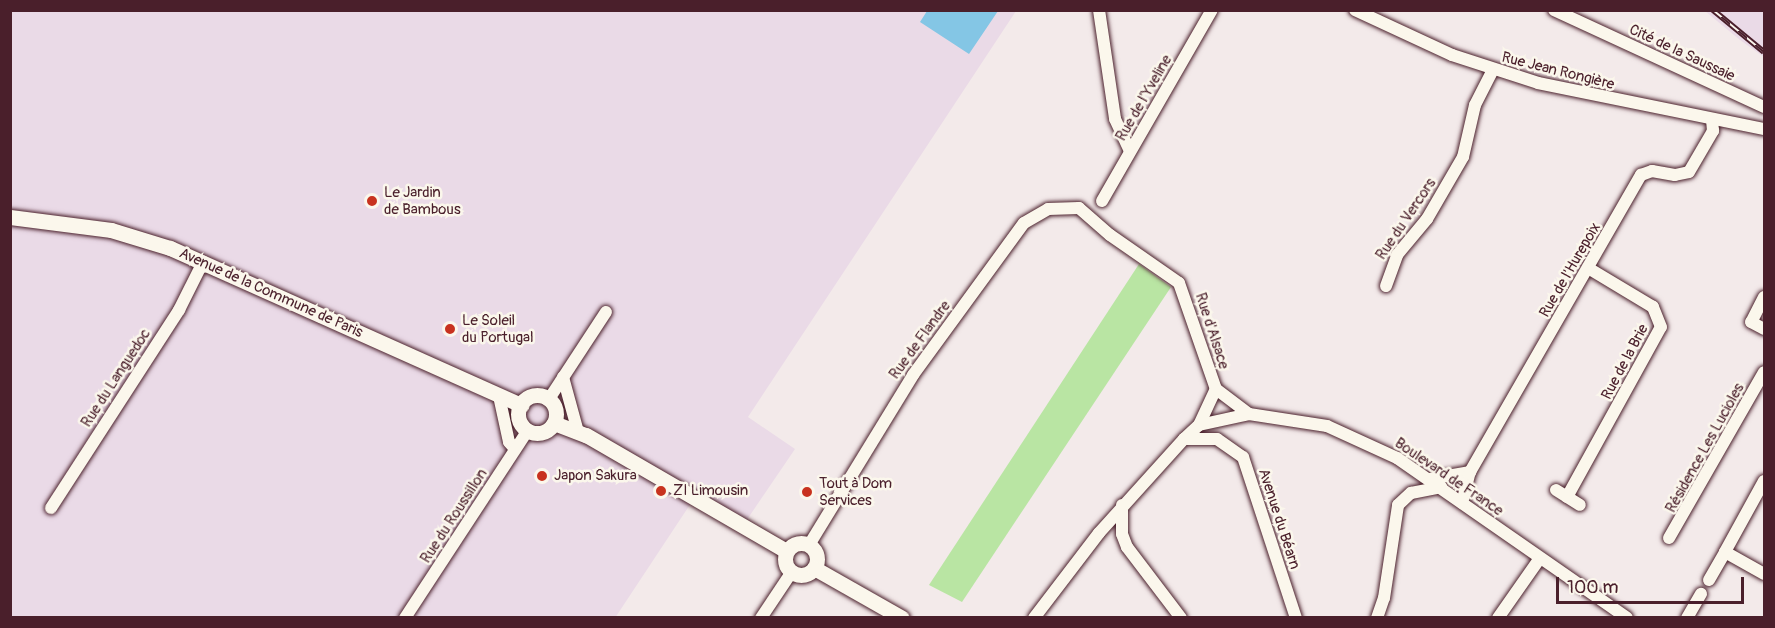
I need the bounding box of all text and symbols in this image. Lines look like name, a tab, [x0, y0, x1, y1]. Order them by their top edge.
street label: Cité de la Saussaie	[1626, 21, 1738, 85]
street label: Rue Jean Rongière	[1500, 48, 1616, 94]
street label: Rue de l'Yveline	[1112, 52, 1176, 144]
street label: Rue du Vercors	[1372, 175, 1440, 263]
place label: Le Jardin de Bambous	[384, 183, 461, 218]
marker: Le Jardin de Bambous	[365, 194, 379, 208]
street label: Rue de l'Hurepoix	[1536, 219, 1604, 321]
street label: Avenue de la Commune de Paris	[176, 244, 366, 342]
street label: Rue d'Alsace	[1191, 291, 1233, 371]
street label: Rue de Flandre	[886, 297, 954, 383]
place label: Le Soleil du Portugal	[462, 311, 534, 346]
street label: Rue de la Brie	[1598, 321, 1652, 403]
marker: Le Soleil du Portugal	[443, 322, 457, 336]
street label: Rue du Languedoc	[77, 325, 155, 431]
street label: Résidence Les Lucioles	[1662, 380, 1748, 516]
street label: Boulevard de France	[1391, 434, 1507, 520]
street label: Rue du Roussillon	[417, 465, 491, 567]
street label: Avenue du Béarn	[1254, 466, 1304, 572]
place label: Japon Sakura	[554, 467, 637, 485]
marker: Japon Sakura	[535, 469, 549, 483]
place label: Tout à Dom Services	[819, 474, 892, 509]
place label: ZI Limousin	[673, 482, 748, 500]
marker: ZI Limousin	[654, 484, 668, 498]
marker: Tout à Dom Services	[800, 485, 814, 499]
scale bar	[1559, 565, 1746, 603]
text: 100 m	[1567, 576, 1619, 599]

